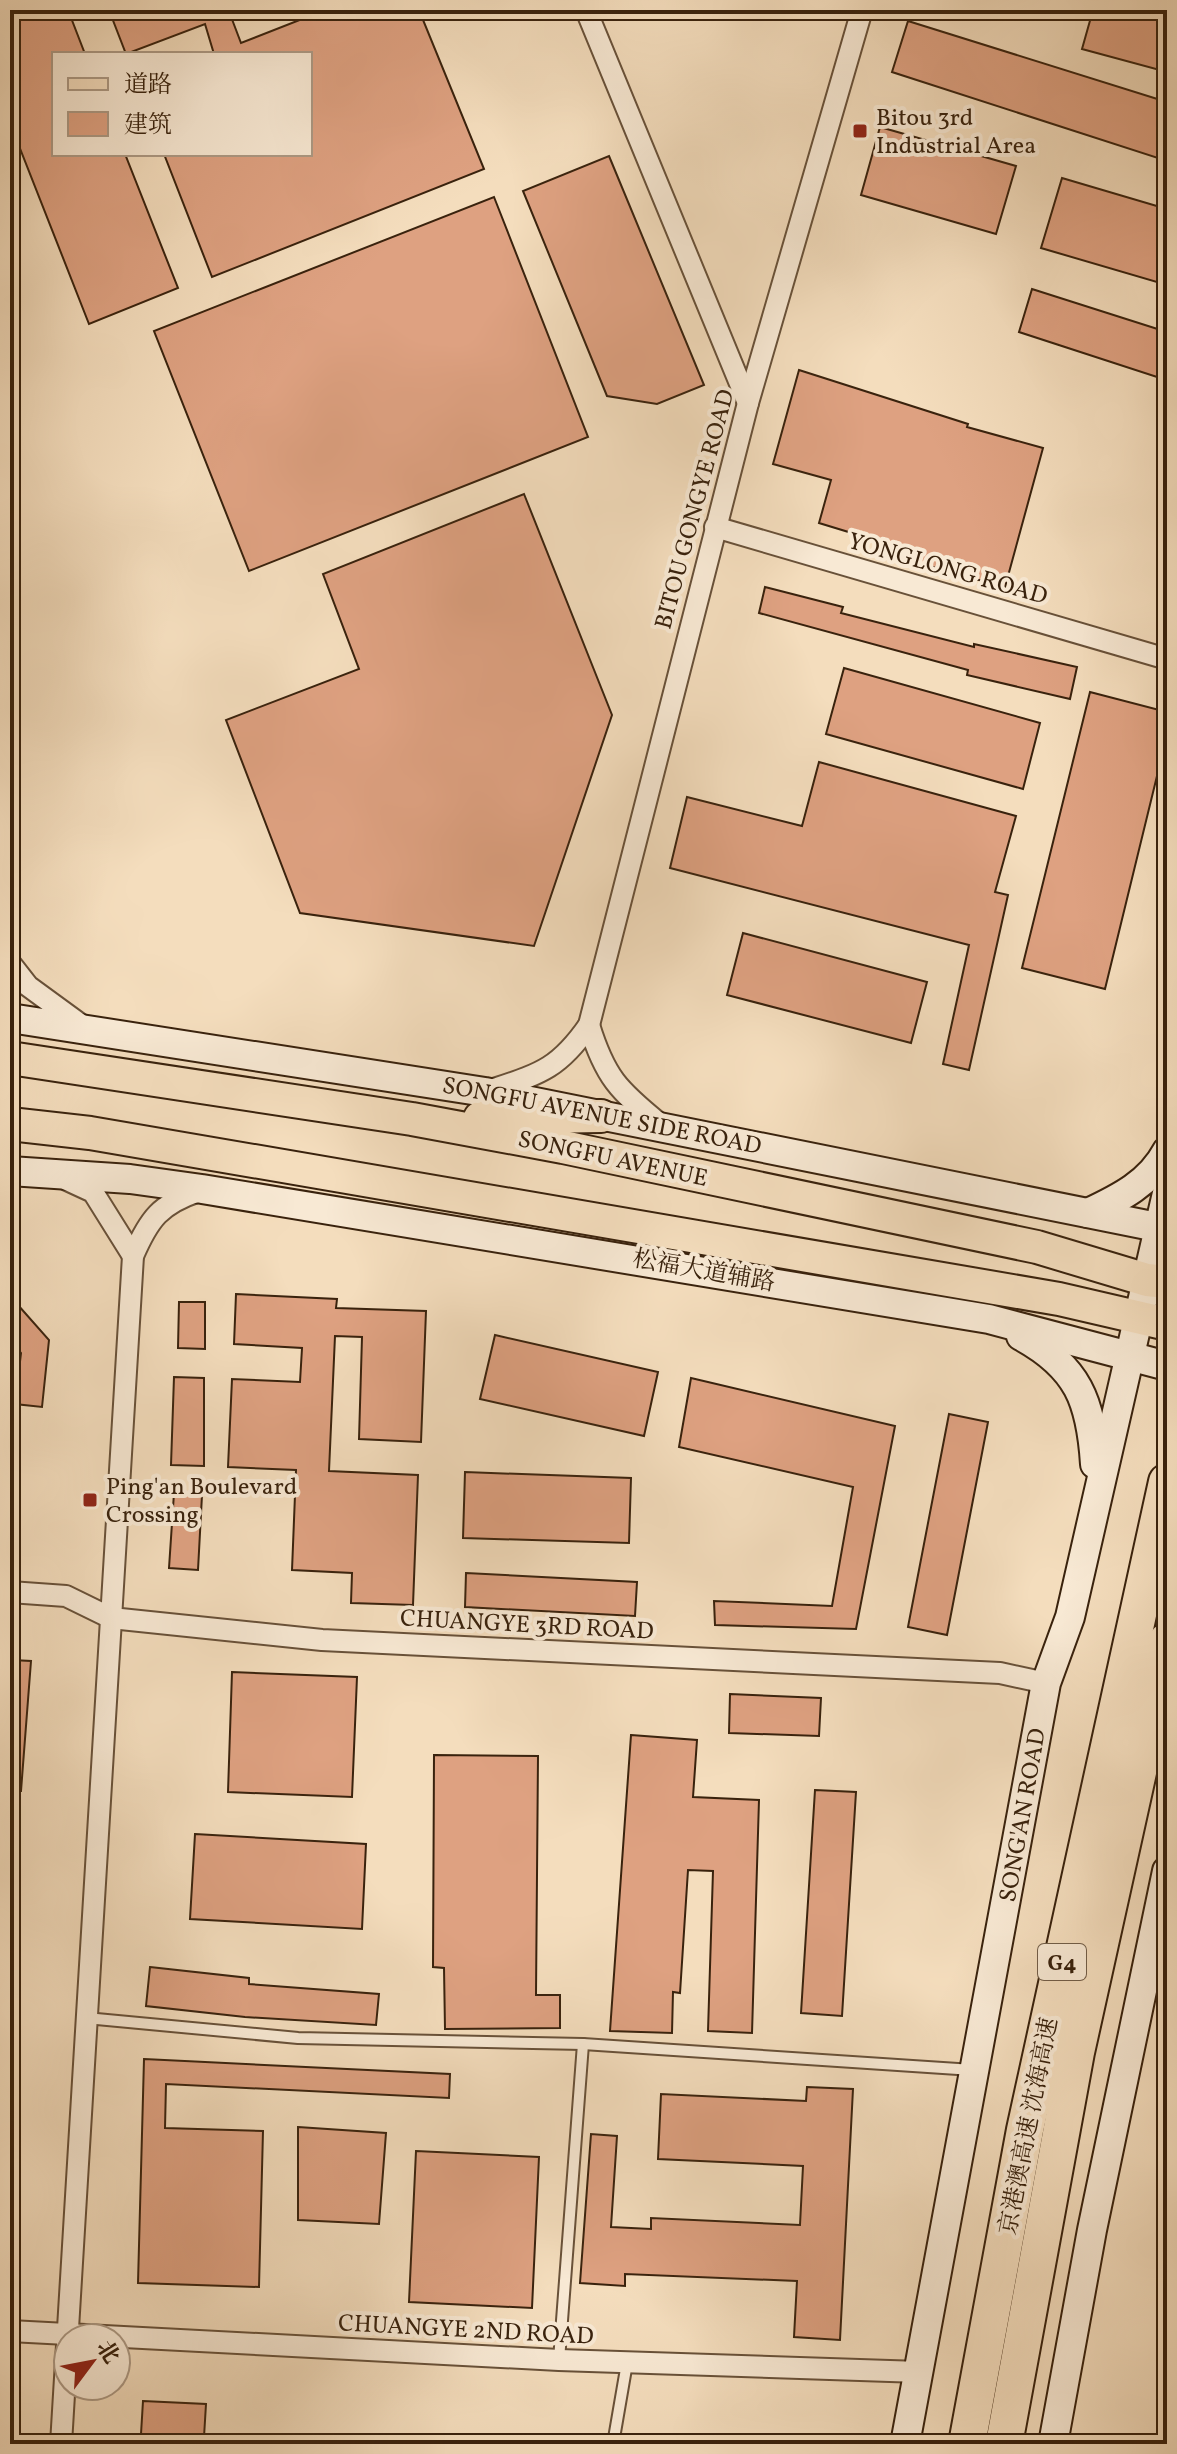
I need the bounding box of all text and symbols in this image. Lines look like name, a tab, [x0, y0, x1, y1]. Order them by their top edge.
legend	[52, 52, 312, 156]
text: 道路	[124, 69, 172, 103]
place label: Bitou 3rd Industrial Area	[876, 102, 1036, 164]
text: 建筑	[124, 109, 172, 143]
marker: Bitou 3rd Industrial Area	[851, 122, 869, 140]
street label: BITOU GONGYE ROAD	[648, 386, 744, 633]
street label: YONGLONG ROAD	[844, 525, 1051, 615]
street label: SONGFU AVENUE SIDE ROAD	[440, 1070, 764, 1160]
street label: SONGFU AVENUE	[516, 1124, 710, 1192]
street label: 松福大道辅路	[630, 1243, 778, 1301]
place label: Ping'an Boulevard Crossing	[106, 1471, 297, 1533]
marker: Ping'an Boulevard Crossing	[81, 1491, 99, 1509]
street label: CHUANGYE 3RD ROAD	[399, 1602, 655, 1650]
street label: SONG'AN ROAD	[992, 1726, 1056, 1905]
road number: G4	[1038, 1944, 1086, 1980]
street label: 京港澳高速 沈海高速	[992, 2015, 1068, 2238]
street label: CHUANGYE 2ND ROAD	[337, 2307, 595, 2355]
north arrow	[52, 2322, 132, 2402]
text: 北	[88, 2335, 126, 2370]

